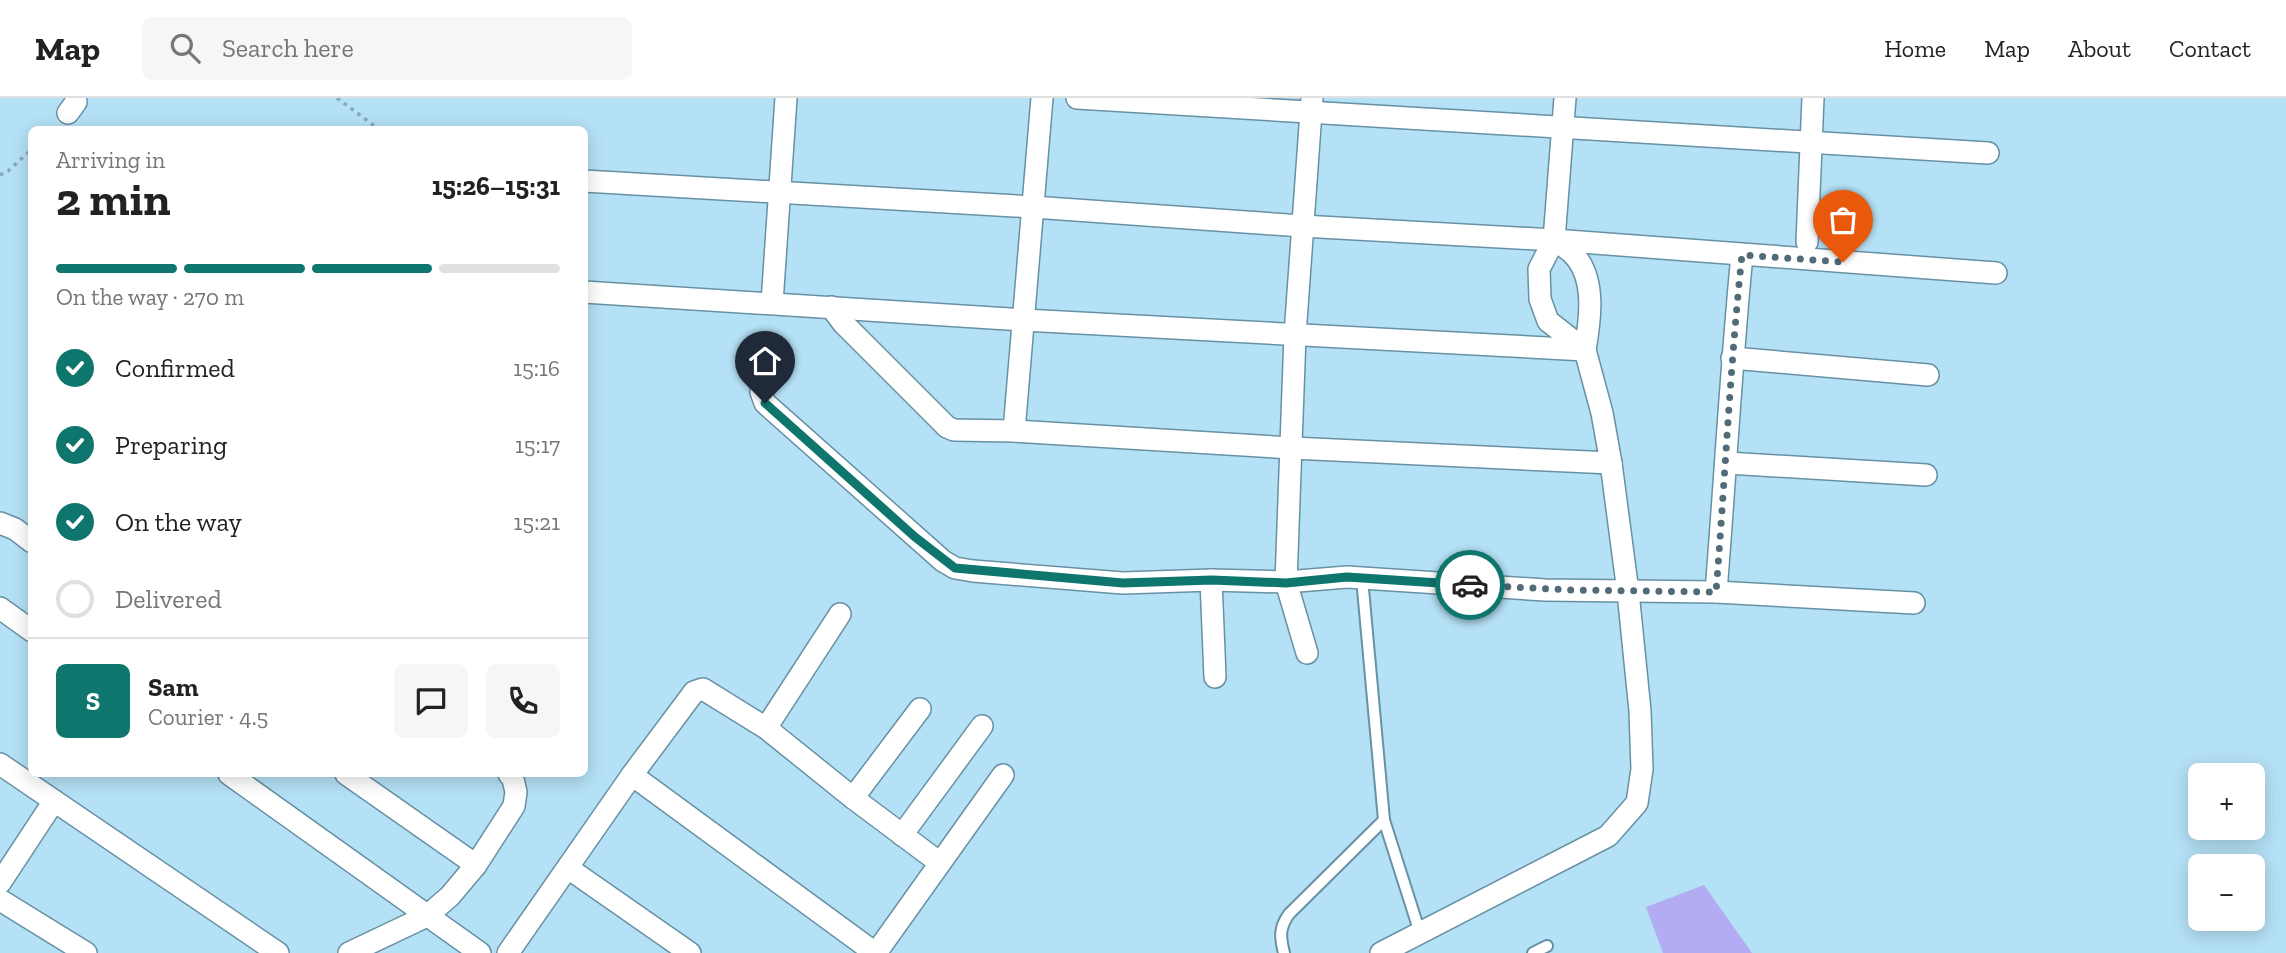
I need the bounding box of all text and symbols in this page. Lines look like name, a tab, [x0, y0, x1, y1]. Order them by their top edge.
search box	[142, 17, 632, 80]
text: Map	[35, 29, 100, 68]
icon: search	[166, 29, 204, 67]
text: Search here	[222, 32, 354, 64]
text: Home	[1884, 34, 1946, 63]
text: Map	[1984, 34, 2030, 63]
text: About	[2068, 34, 2131, 63]
text: Contact	[2169, 34, 2251, 63]
text: Arriving in	[56, 146, 165, 174]
text: 15:26–15:31	[432, 170, 560, 202]
text: 2 min	[56, 172, 171, 227]
pin	[1813, 190, 1873, 262]
icon: bag	[1824, 201, 1862, 239]
text: On the way · 270 m	[56, 283, 244, 311]
pin	[735, 331, 795, 403]
icon: home	[746, 342, 784, 380]
icon: check	[56, 349, 94, 387]
text: Confirmed	[115, 352, 235, 384]
text: 15:16	[513, 354, 560, 382]
icon: check	[56, 426, 94, 464]
text: Preparing	[115, 429, 227, 461]
text: 15:17	[515, 431, 560, 459]
icon: check	[56, 503, 94, 541]
text: On the way	[115, 506, 242, 538]
text: 15:21	[514, 508, 560, 536]
courier	[1435, 550, 1505, 620]
icon: car	[1451, 566, 1489, 604]
text: Delivered	[115, 583, 222, 615]
button: chat	[394, 664, 468, 738]
button: phone	[486, 664, 560, 738]
text: Sam	[148, 671, 198, 703]
text: S	[86, 685, 100, 717]
text: Courier · 4.5	[148, 703, 268, 731]
map controls	[2188, 763, 2265, 931]
button: +	[2188, 763, 2265, 840]
button: −	[2188, 854, 2265, 931]

